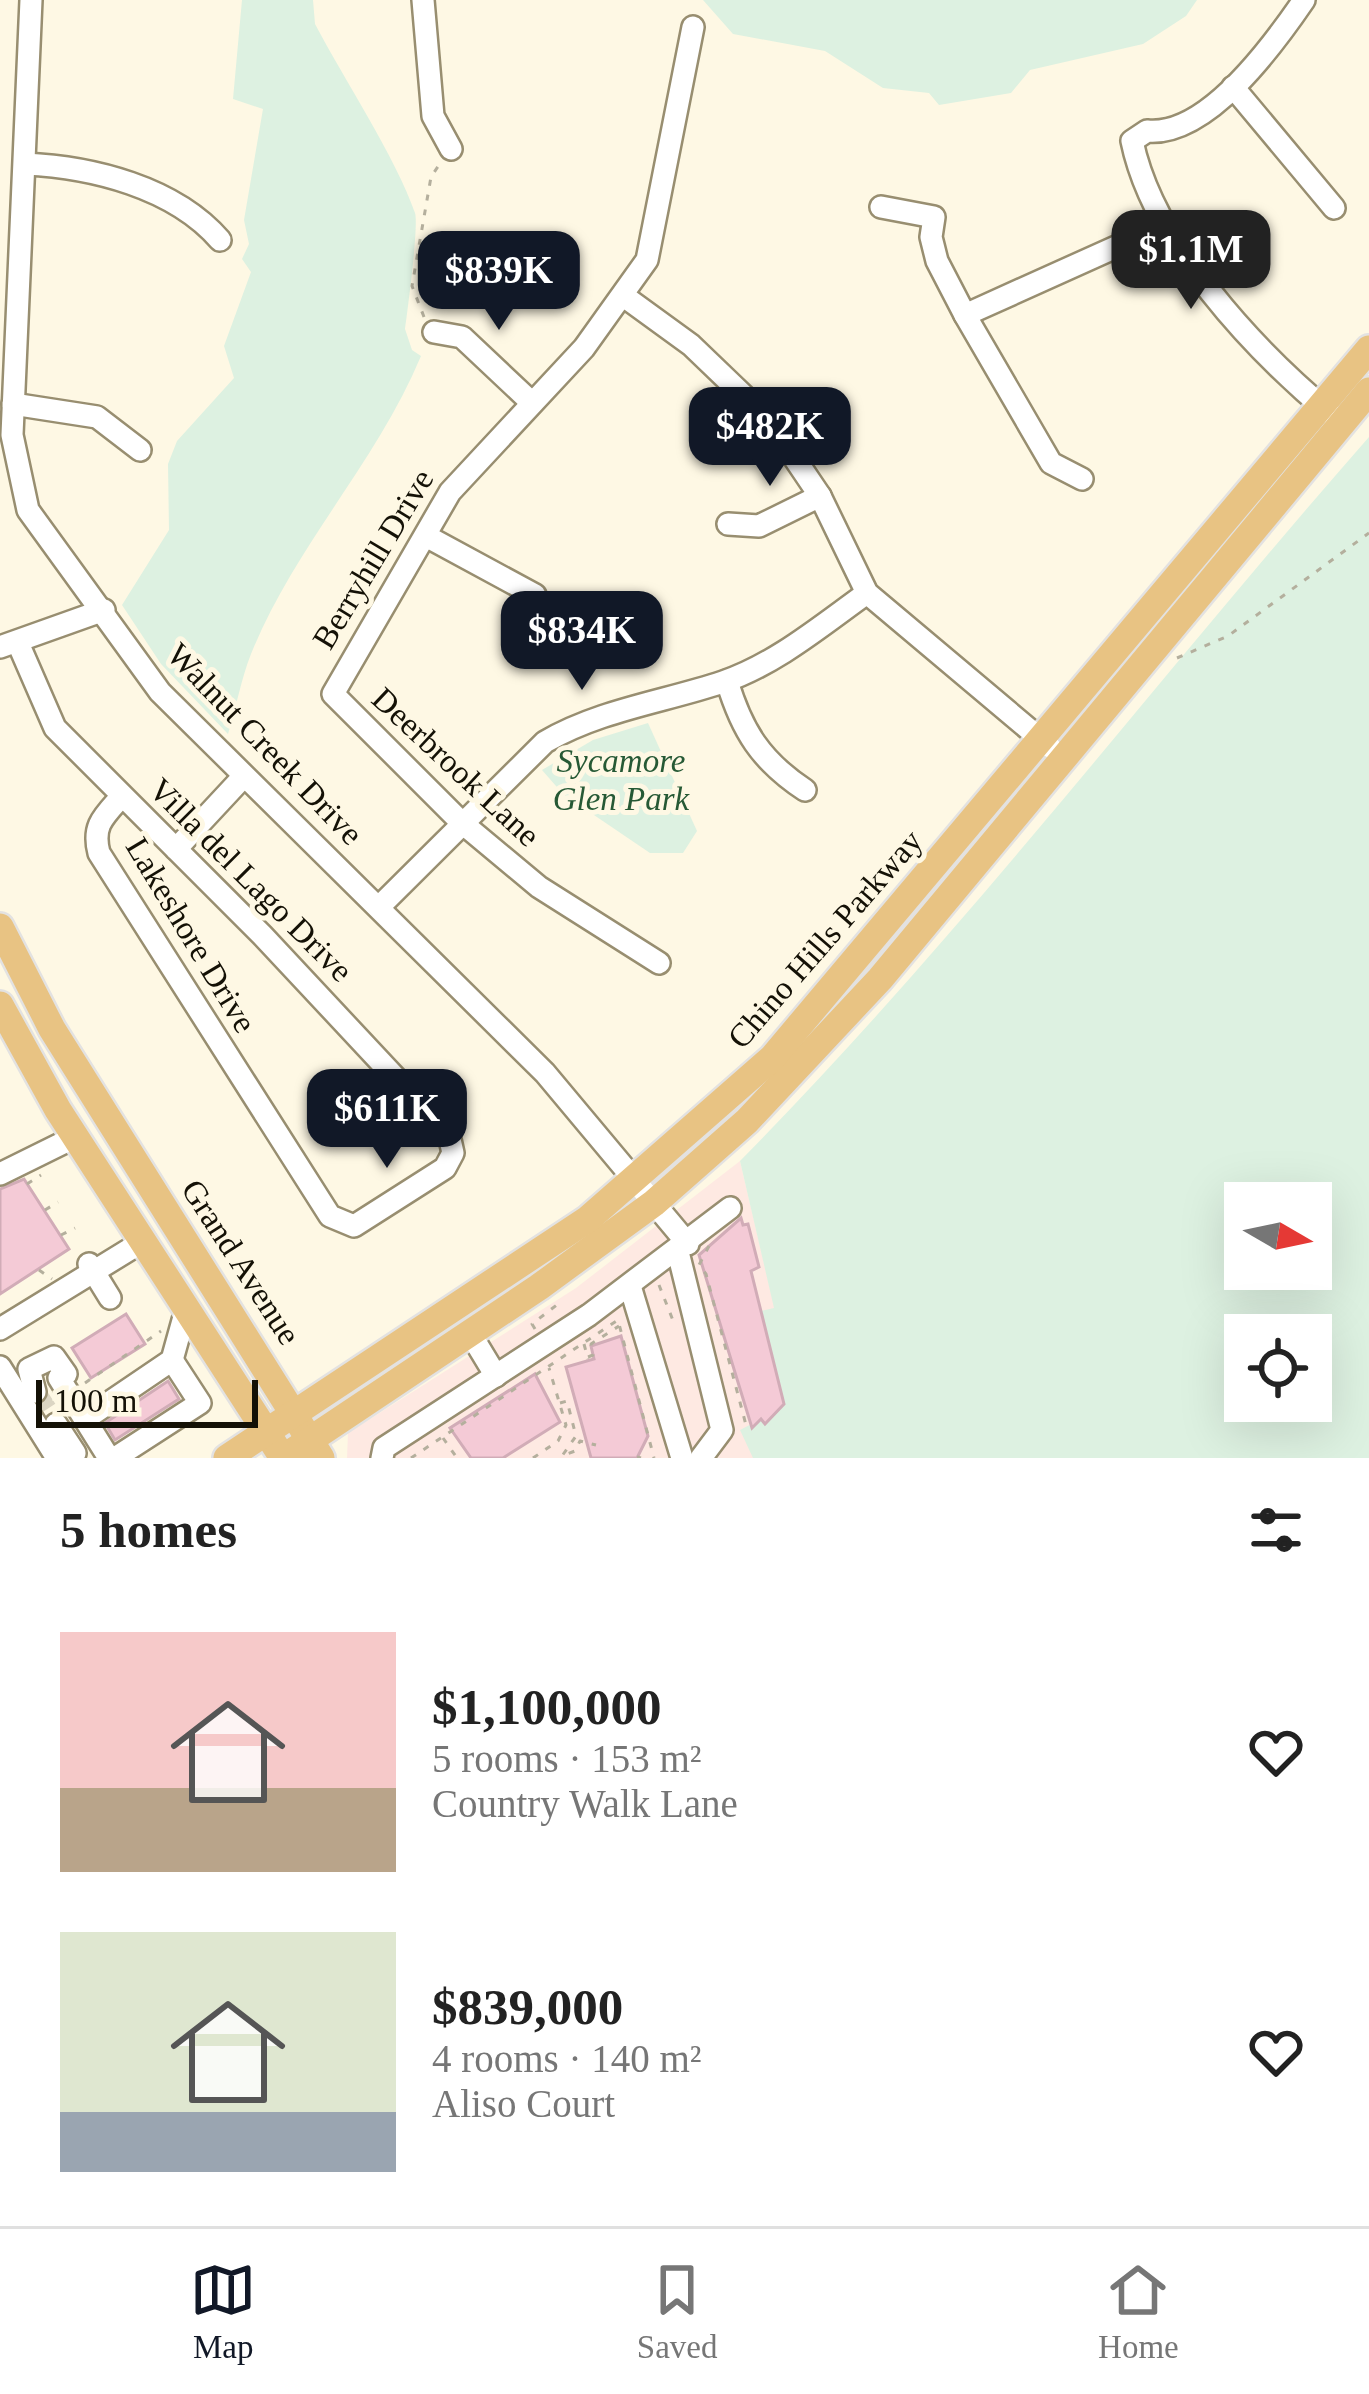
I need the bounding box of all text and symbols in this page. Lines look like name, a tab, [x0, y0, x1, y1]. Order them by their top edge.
pin: $1.1M	[1107, 210, 1275, 312]
text: $1.1M	[1138, 227, 1244, 270]
pin: $839K	[415, 231, 583, 333]
text: $839K	[445, 248, 553, 291]
pin: $482K	[686, 387, 854, 489]
text: $482K	[716, 404, 824, 447]
street label: Berryhill Drive	[305, 463, 441, 655]
pin: $834K	[498, 591, 666, 693]
text: $834K	[528, 608, 636, 651]
street label: Walnut Creek Drive	[160, 636, 370, 852]
street label: Deerbrook Lane	[365, 680, 547, 854]
park label: Sycamore Glen Park	[553, 743, 691, 817]
street label: Villa del Lago Drive	[142, 771, 360, 989]
street label: Chino Hills Parkway	[721, 822, 930, 1055]
street label: Lakeshore Drive	[119, 831, 263, 1039]
pin: $611K	[303, 1069, 471, 1171]
text: $611K	[334, 1086, 440, 1129]
street label: Grand Avenue	[174, 1173, 308, 1351]
north arrow	[1224, 1182, 1332, 1290]
map controls	[1224, 1182, 1332, 1422]
button: locate	[1224, 1314, 1332, 1422]
scale bar	[36, 1374, 258, 1427]
text: 100 m	[54, 1383, 137, 1419]
icon: filters	[1243, 1497, 1309, 1563]
text: 5 homes	[60, 1502, 237, 1558]
text: $1,100,000	[432, 1679, 662, 1735]
icon: home	[156, 1680, 300, 1824]
icon: heart	[1243, 1719, 1309, 1785]
text: 5 rooms · 153 m²	[432, 1737, 702, 1780]
text: Country Walk Lane	[432, 1782, 738, 1825]
text: $839,000	[432, 1979, 623, 2035]
icon: home	[156, 1980, 300, 2124]
icon: heart	[1243, 2019, 1309, 2085]
text: 4 rooms · 140 m²	[432, 2037, 702, 2080]
text: Aliso Court	[432, 2082, 615, 2125]
tab: Map	[190, 2257, 256, 2366]
tab: Saved	[637, 2257, 718, 2366]
tab: Home	[1098, 2257, 1179, 2366]

